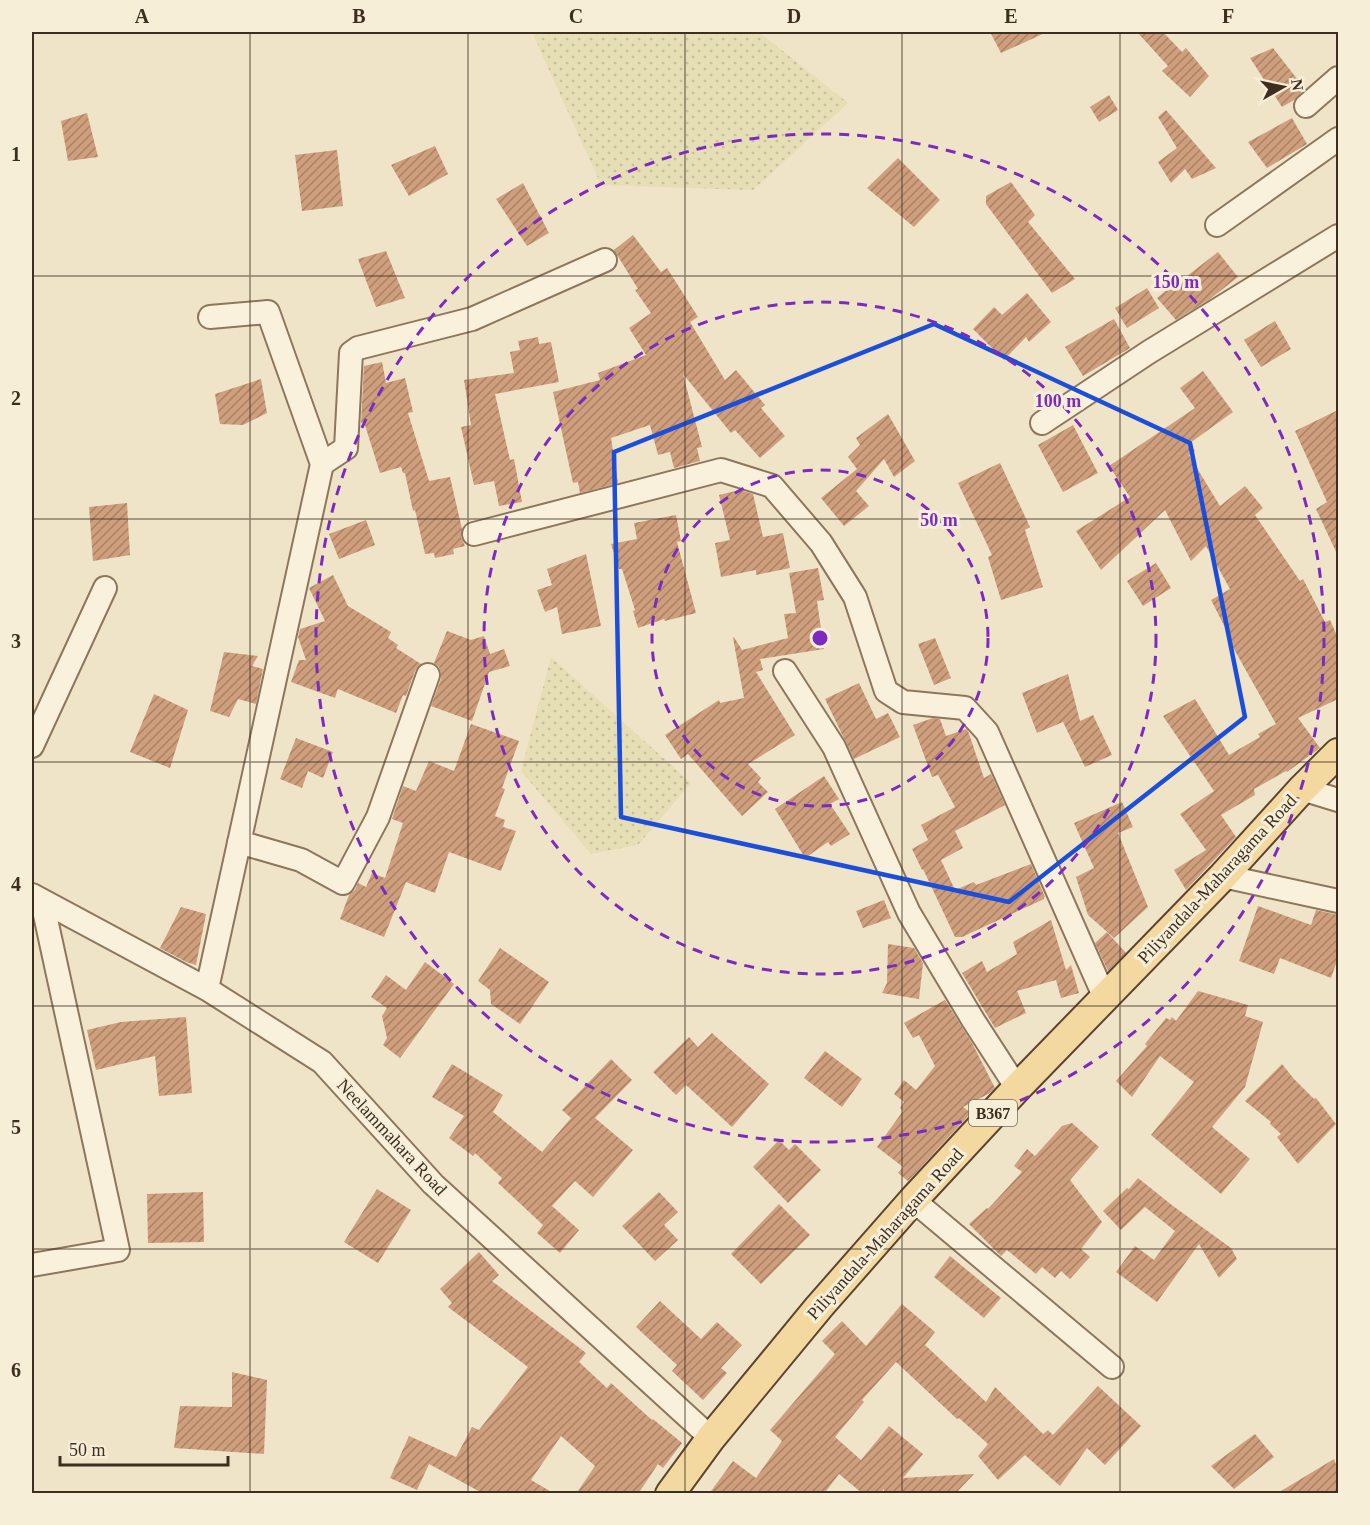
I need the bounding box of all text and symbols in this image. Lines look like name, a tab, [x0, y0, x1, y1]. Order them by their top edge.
text: A	[135, 5, 150, 27]
text: B	[352, 5, 366, 27]
text: C	[569, 5, 583, 27]
text: D	[787, 5, 801, 27]
text: E	[1004, 5, 1018, 27]
text: F	[1222, 5, 1234, 27]
north arrow	[1253, 57, 1313, 117]
text: N	[1288, 78, 1307, 92]
text: 1	[11, 143, 21, 165]
text: 150 m	[1153, 272, 1199, 292]
text: 2	[11, 387, 21, 409]
text: 100 m	[1035, 391, 1081, 411]
text: 50 m	[920, 510, 958, 530]
centre of rings	[810, 628, 830, 648]
text: 3	[11, 630, 21, 652]
street label: Piliyandala-Maharagama Road	[1133, 790, 1301, 968]
text: 4	[11, 873, 21, 895]
street label: Neelammahara Road	[333, 1075, 451, 1199]
road number: B367	[969, 1100, 1017, 1126]
text: 5	[11, 1116, 21, 1138]
street label: Piliyandala-Maharagama Road	[803, 1144, 967, 1324]
text: 6	[11, 1359, 21, 1381]
scale bar	[60, 1429, 228, 1467]
text: 50 m	[69, 1440, 106, 1460]

